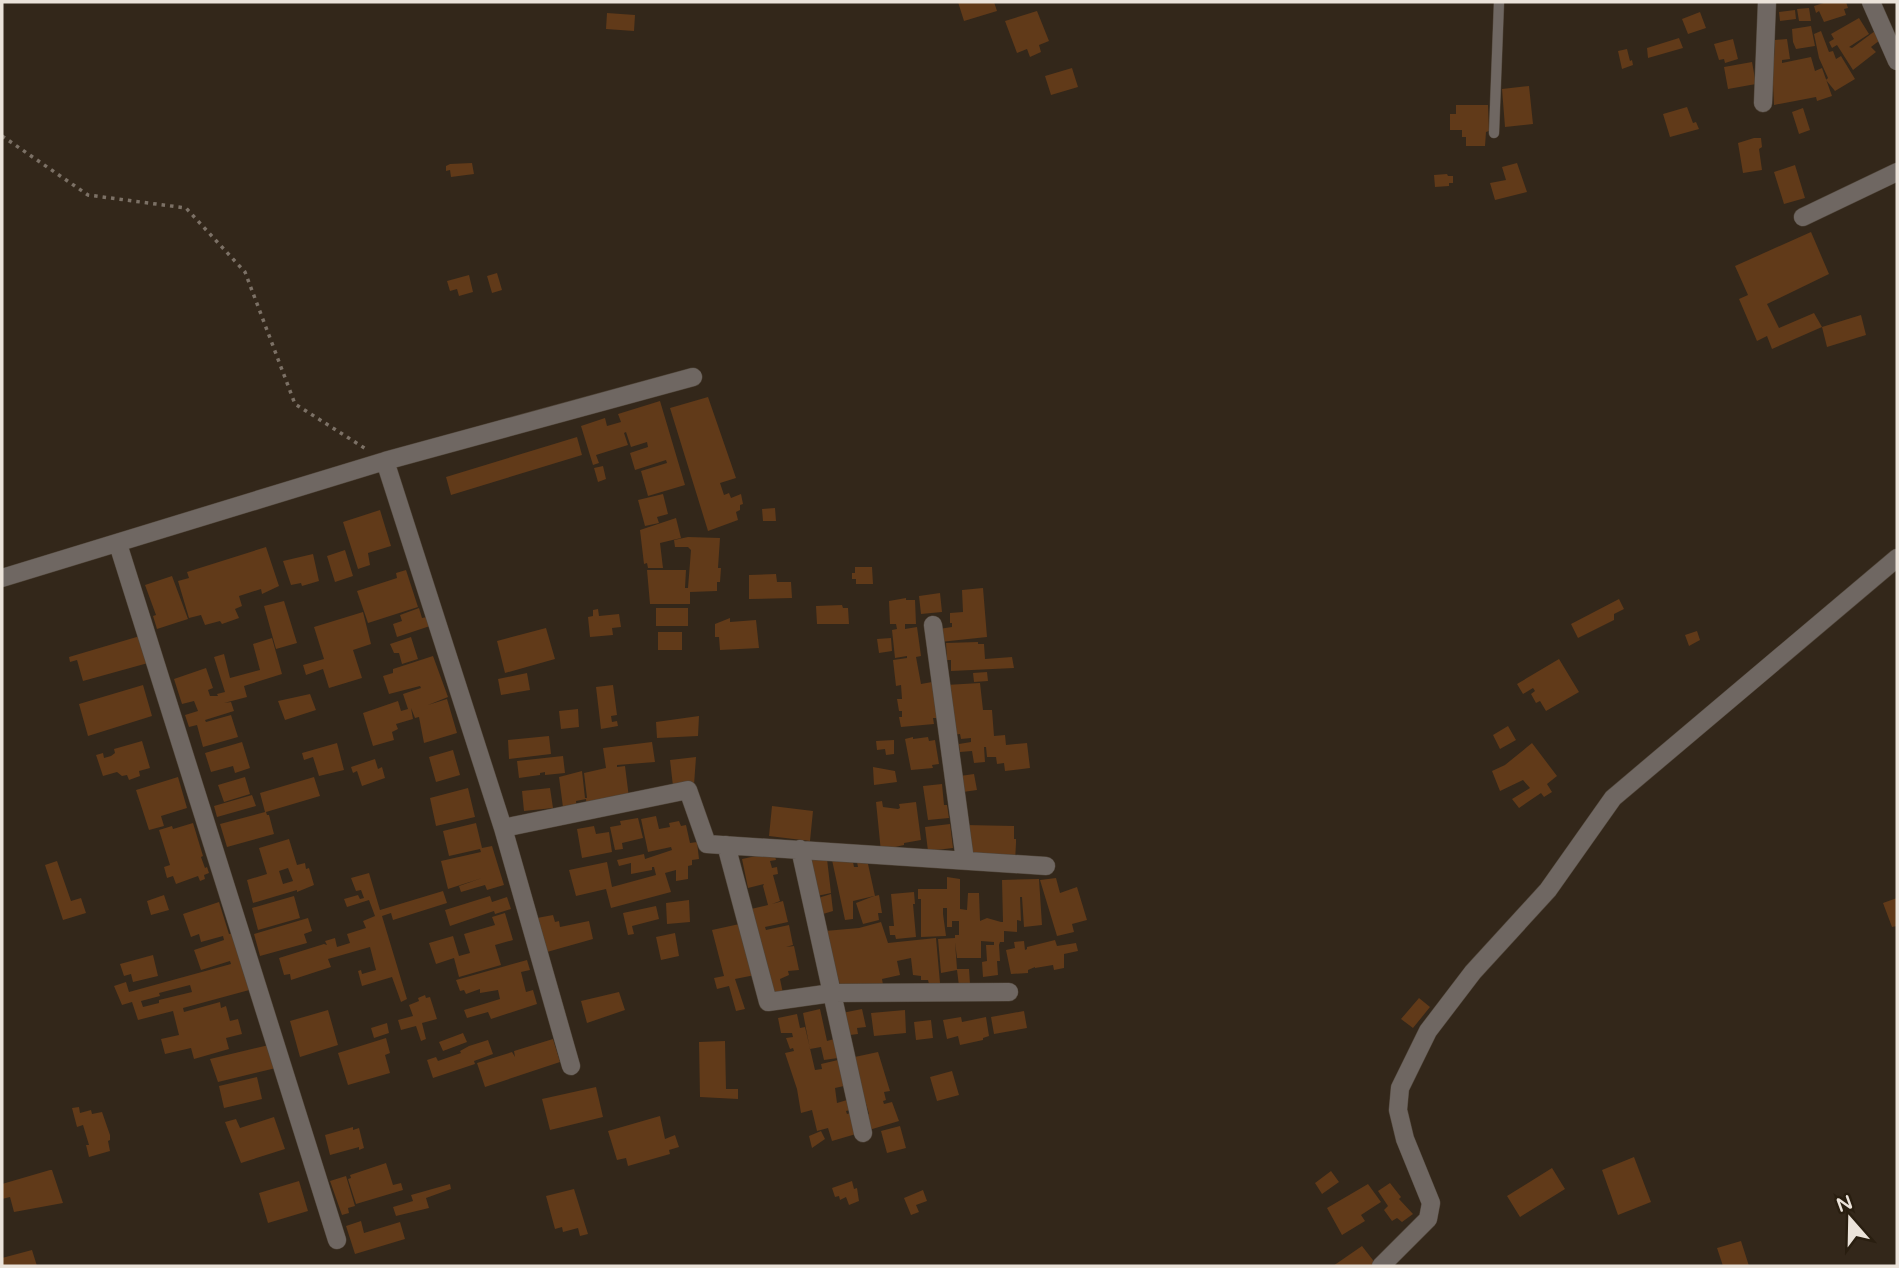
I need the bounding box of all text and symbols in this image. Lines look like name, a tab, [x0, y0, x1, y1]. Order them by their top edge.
north arrow	[1815, 1184, 1885, 1254]
text: N	[1834, 1191, 1855, 1217]

